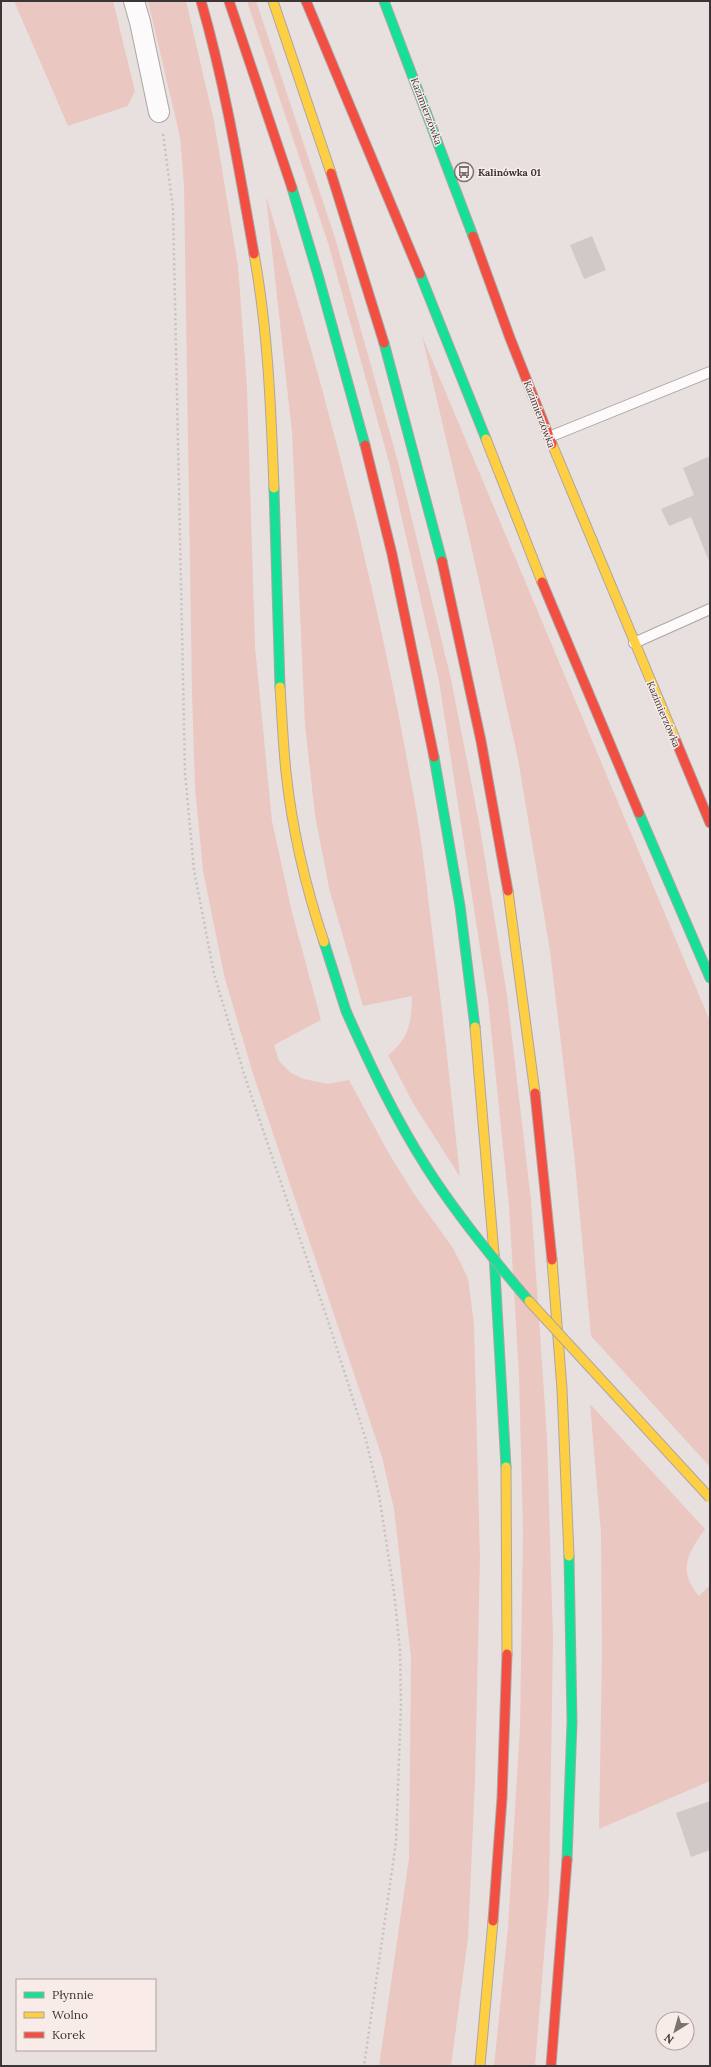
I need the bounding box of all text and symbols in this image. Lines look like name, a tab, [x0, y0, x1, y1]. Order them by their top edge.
street label: Kazimierzówka	[408, 76, 445, 147]
bus stop icon: Kalinówka 01	[453, 161, 475, 183]
place label: Kalinówka 01	[478, 166, 541, 179]
street label: Kazimierzówka	[521, 379, 558, 450]
street label: Kazimierzówka	[644, 679, 683, 749]
legend	[16, 1979, 156, 2051]
text: Płynnie	[52, 1987, 94, 2002]
text: Wolno	[52, 2007, 88, 2022]
north arrow	[655, 2011, 695, 2051]
text: Korek	[52, 2027, 86, 2042]
text: N	[661, 2031, 677, 2047]

